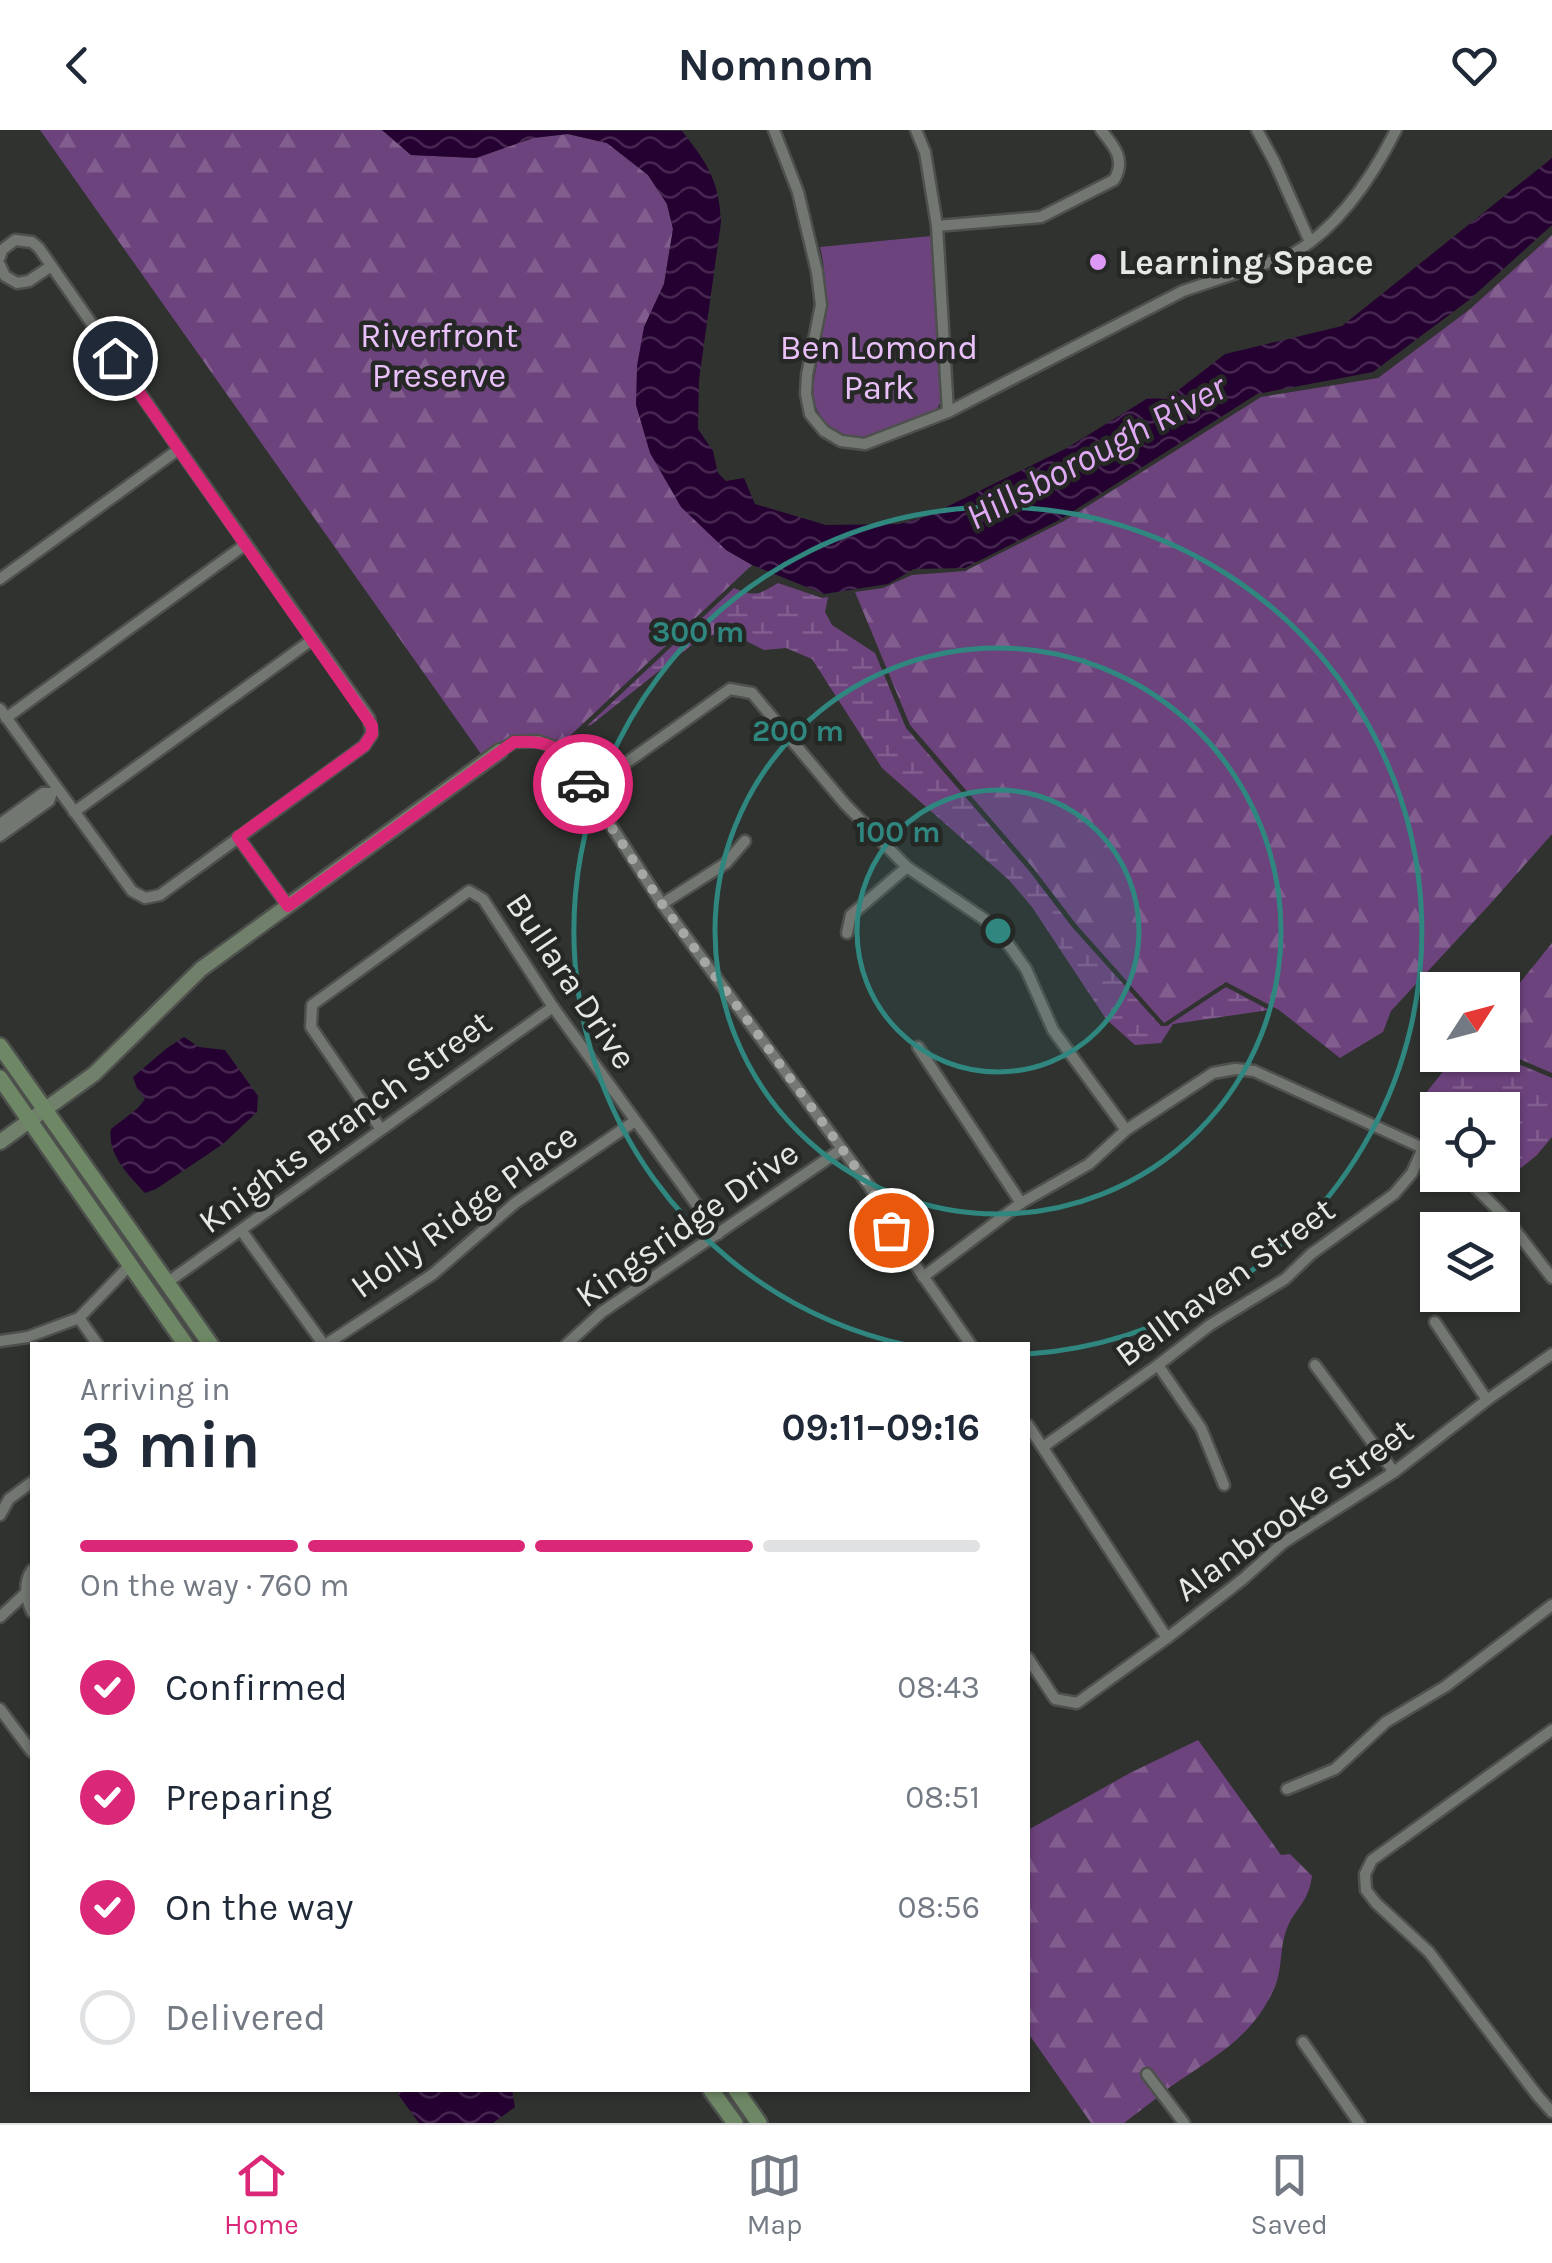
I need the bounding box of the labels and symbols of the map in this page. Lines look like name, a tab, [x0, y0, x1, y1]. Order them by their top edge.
place label: Learning Space	[1118, 242, 1374, 284]
marker: Learning Space	[1087, 251, 1109, 273]
park label: Riverfront Preserve	[360, 315, 518, 396]
pin	[73, 316, 158, 401]
park label: Ben Lomond Park	[780, 327, 978, 408]
water label: Hillsborough River	[958, 364, 1236, 540]
text: 300 m	[652, 614, 744, 650]
text: 200 m	[752, 713, 844, 749]
courier	[533, 734, 633, 834]
text: 100 m	[856, 814, 940, 850]
street label: Bullara Drive	[497, 885, 645, 1077]
centre of rings	[980, 913, 1016, 949]
north arrow	[1420, 972, 1520, 1072]
street label: Knights Branch Street	[191, 1002, 499, 1242]
street label: Holly Ridge Place	[343, 1115, 585, 1307]
street label: Kingsridge Drive	[568, 1132, 806, 1316]
pin	[849, 1188, 934, 1273]
street label: Bellhaven Street	[1107, 1189, 1343, 1375]
street label: Alanbrooke Street	[1167, 1410, 1421, 1610]

